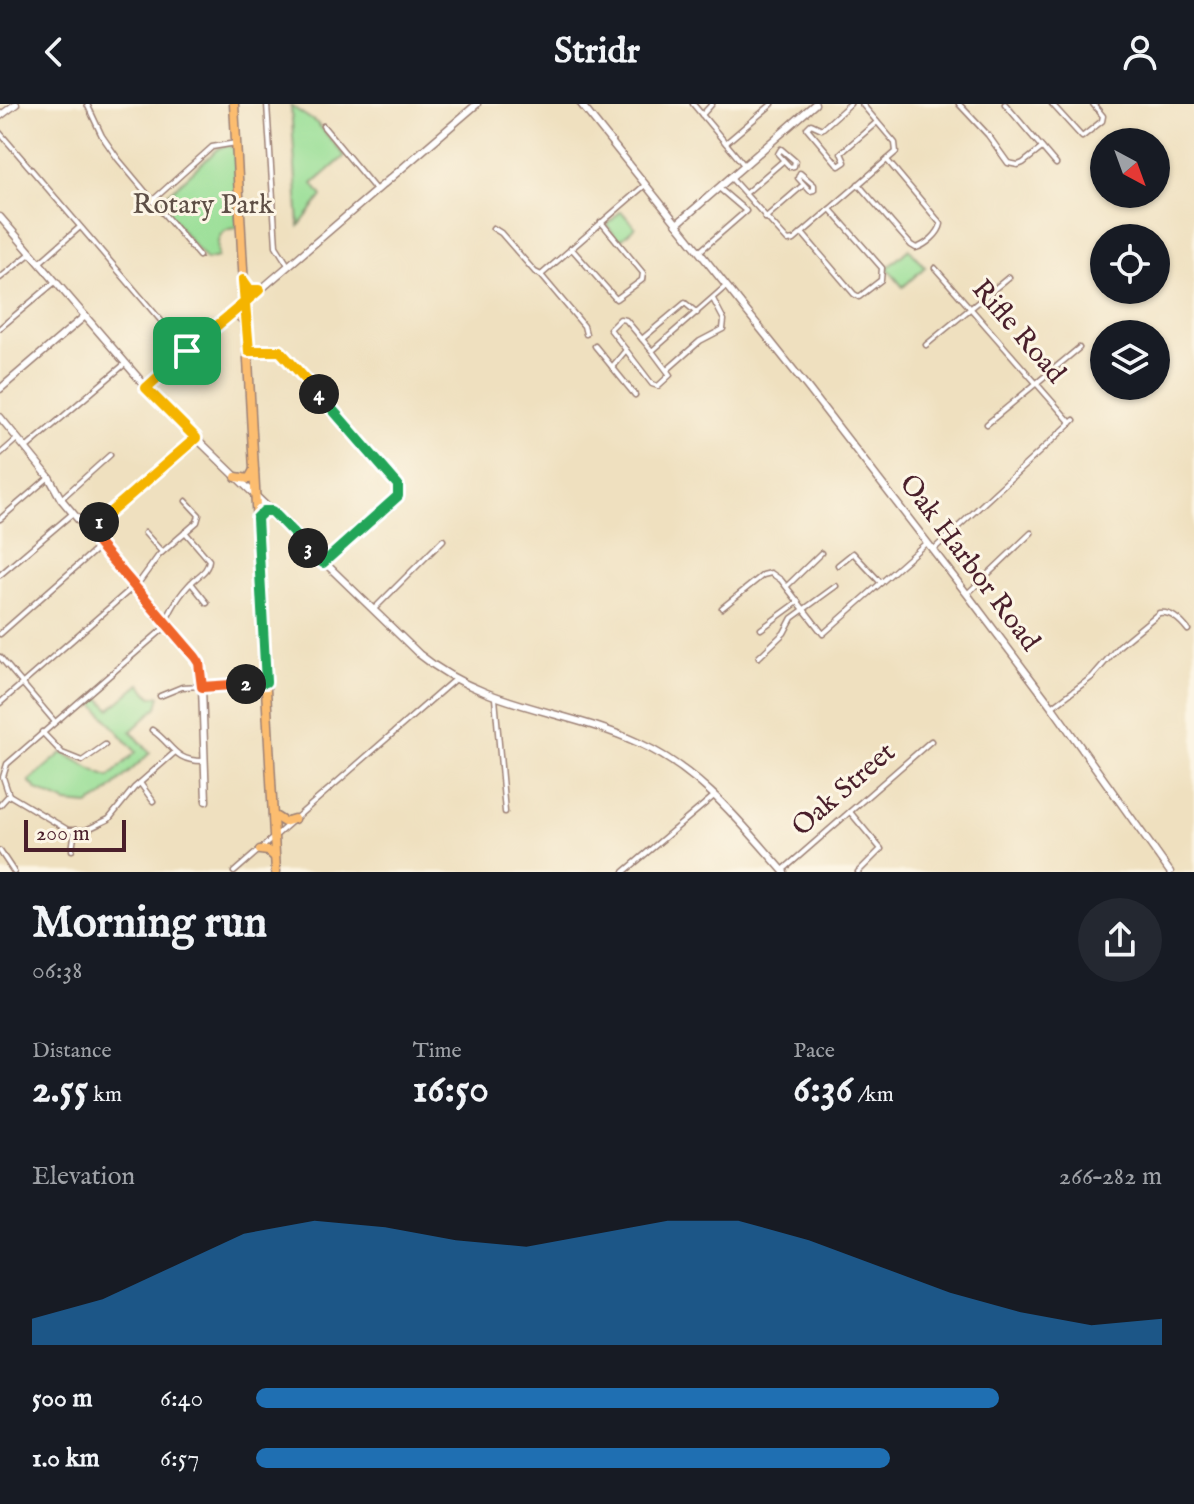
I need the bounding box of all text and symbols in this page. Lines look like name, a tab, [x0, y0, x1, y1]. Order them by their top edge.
text: Stridr	[554, 29, 640, 75]
icon: back	[32, 30, 76, 74]
icon: person	[1118, 30, 1162, 74]
north arrow	[1090, 128, 1170, 208]
map controls	[1090, 128, 1170, 400]
park label: Rotary Park	[132, 188, 275, 223]
button: locate	[1090, 224, 1170, 304]
street label: Rifle Road	[963, 273, 1073, 391]
pin	[153, 317, 221, 385]
button: layers	[1090, 320, 1170, 400]
icon: arrive	[165, 329, 209, 373]
pin: 4	[299, 374, 339, 414]
text: 4	[314, 380, 324, 408]
street label: Oak Harbor Road	[891, 468, 1047, 658]
pin: 1	[79, 502, 119, 542]
text: 1	[95, 508, 103, 536]
pin: 3	[288, 528, 328, 568]
text: 3	[304, 534, 312, 562]
pin: 2	[226, 664, 266, 704]
text: 2	[241, 670, 251, 698]
street label: Oak Street	[785, 735, 903, 845]
scale bar	[24, 816, 126, 852]
text: 200 m	[36, 820, 90, 848]
text: Morning run	[32, 896, 267, 952]
button: share	[1078, 898, 1162, 982]
text: 06:38	[32, 954, 83, 987]
text: Distance	[32, 1037, 112, 1065]
text: Time	[413, 1037, 462, 1065]
text: Pace	[793, 1037, 835, 1065]
text: 2.55	[32, 1065, 88, 1116]
text: 16:50	[413, 1065, 489, 1116]
text: 6:36	[793, 1065, 853, 1116]
text: km	[88, 1081, 122, 1109]
text: /km	[853, 1081, 894, 1109]
text: Elevation	[32, 1160, 135, 1193]
text: 266–282 m	[1059, 1160, 1162, 1193]
text: 500 m	[32, 1382, 93, 1415]
text: 6:40	[160, 1382, 203, 1415]
text: 1.0 km	[32, 1442, 100, 1475]
text: 6:57	[160, 1442, 199, 1475]

